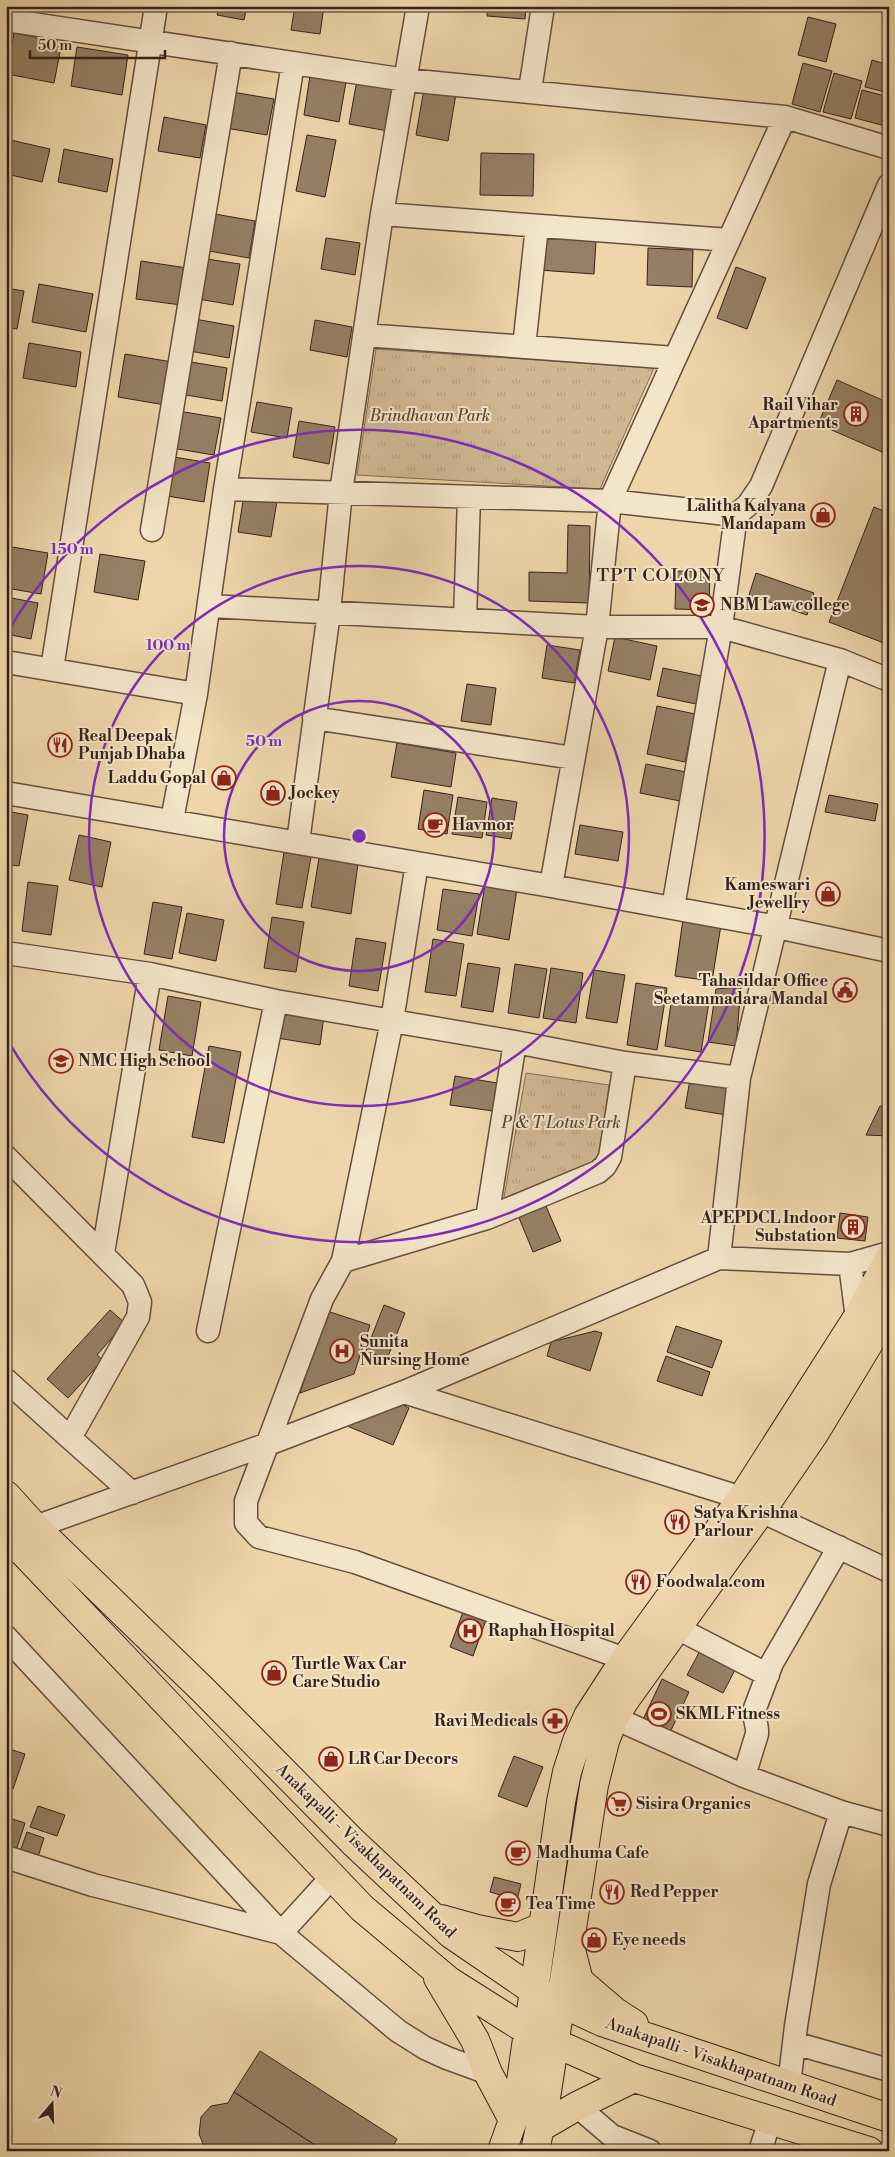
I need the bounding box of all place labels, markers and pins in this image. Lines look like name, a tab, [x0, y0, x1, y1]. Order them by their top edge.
place label: Rail Vihar Apartments	[747, 395, 838, 433]
building icon: Rail Vihar Apartments	[843, 401, 869, 427]
place label: Lalitha Kalyana Mandapam	[687, 496, 806, 534]
shop icon: Lalitha Kalyana Mandapam	[810, 502, 836, 528]
school or university icon: NBM Law college	[689, 592, 715, 618]
place label: NBM Law college	[720, 595, 850, 615]
place label: Real Deepak Punjab Dhaba	[78, 726, 186, 764]
restaurant icon: Real Deepak Punjab Dhaba	[47, 732, 73, 758]
shop icon: Laddu Gopal	[211, 765, 237, 791]
place label: Laddu Gopal	[108, 768, 207, 788]
shop icon: Jockey	[260, 780, 286, 806]
place label: Jockey	[288, 783, 341, 803]
cafe icon: Havmor	[422, 812, 448, 838]
place label: Havmor	[452, 815, 514, 835]
centre of rings	[350, 827, 368, 845]
place label: Kameswari Jewellry	[724, 875, 811, 913]
shop icon: Kameswari Jewellry	[815, 881, 841, 907]
place label: Tahasildar Office Seetammadara Mandal	[654, 971, 829, 1009]
public building icon: Tahasildar Office Seetammadara Mandal	[832, 977, 858, 1003]
school or university icon: NMC High School	[48, 1048, 74, 1074]
place label: NMC High School	[78, 1051, 211, 1071]
place label: APEPDCL Indoor Substation	[699, 1208, 836, 1246]
building icon: APEPDCL Indoor Substation	[840, 1214, 866, 1240]
place label: Sunita Nursing Home	[360, 1332, 470, 1370]
hospital icon: Sunita Nursing Home	[329, 1338, 355, 1364]
place label: Satya Krishna Parlour	[694, 1503, 799, 1541]
restaurant icon: Satya Krishna Parlour	[664, 1509, 690, 1535]
restaurant icon: Foodwala.com	[625, 1569, 651, 1595]
place label: Foodwala.com	[656, 1572, 766, 1592]
hospital icon: Raphah Hospital	[457, 1618, 483, 1644]
place label: Raphah Hospital	[488, 1621, 616, 1641]
place label: Turtle Wax Car Care Studio	[292, 1654, 407, 1692]
shop icon: Turtle Wax Car Care Studio	[261, 1660, 287, 1686]
sports icon: SKML Fitness	[646, 1701, 672, 1727]
place label: SKML Fitness	[676, 1704, 780, 1724]
pharmacy icon: Ravi Medicals	[542, 1708, 568, 1734]
place label: Ravi Medicals	[434, 1711, 538, 1731]
shop icon: LR Car Decors	[318, 1746, 344, 1772]
place label: LR Car Decors	[348, 1749, 458, 1769]
supermarket icon: Sisira Organics	[606, 1791, 632, 1817]
place label: Sisira Organics	[636, 1794, 751, 1814]
cafe icon: Madhuma Cafe	[505, 1840, 531, 1866]
place label: Madhuma Cafe	[536, 1843, 649, 1863]
restaurant icon: Red Pepper	[599, 1879, 625, 1905]
place label: Red Pepper	[630, 1882, 719, 1902]
cafe icon: Tea Time	[495, 1891, 521, 1917]
place label: Tea Time	[526, 1894, 596, 1914]
shop icon: Eye needs	[581, 1927, 607, 1953]
place label: Eye needs	[612, 1930, 686, 1950]

